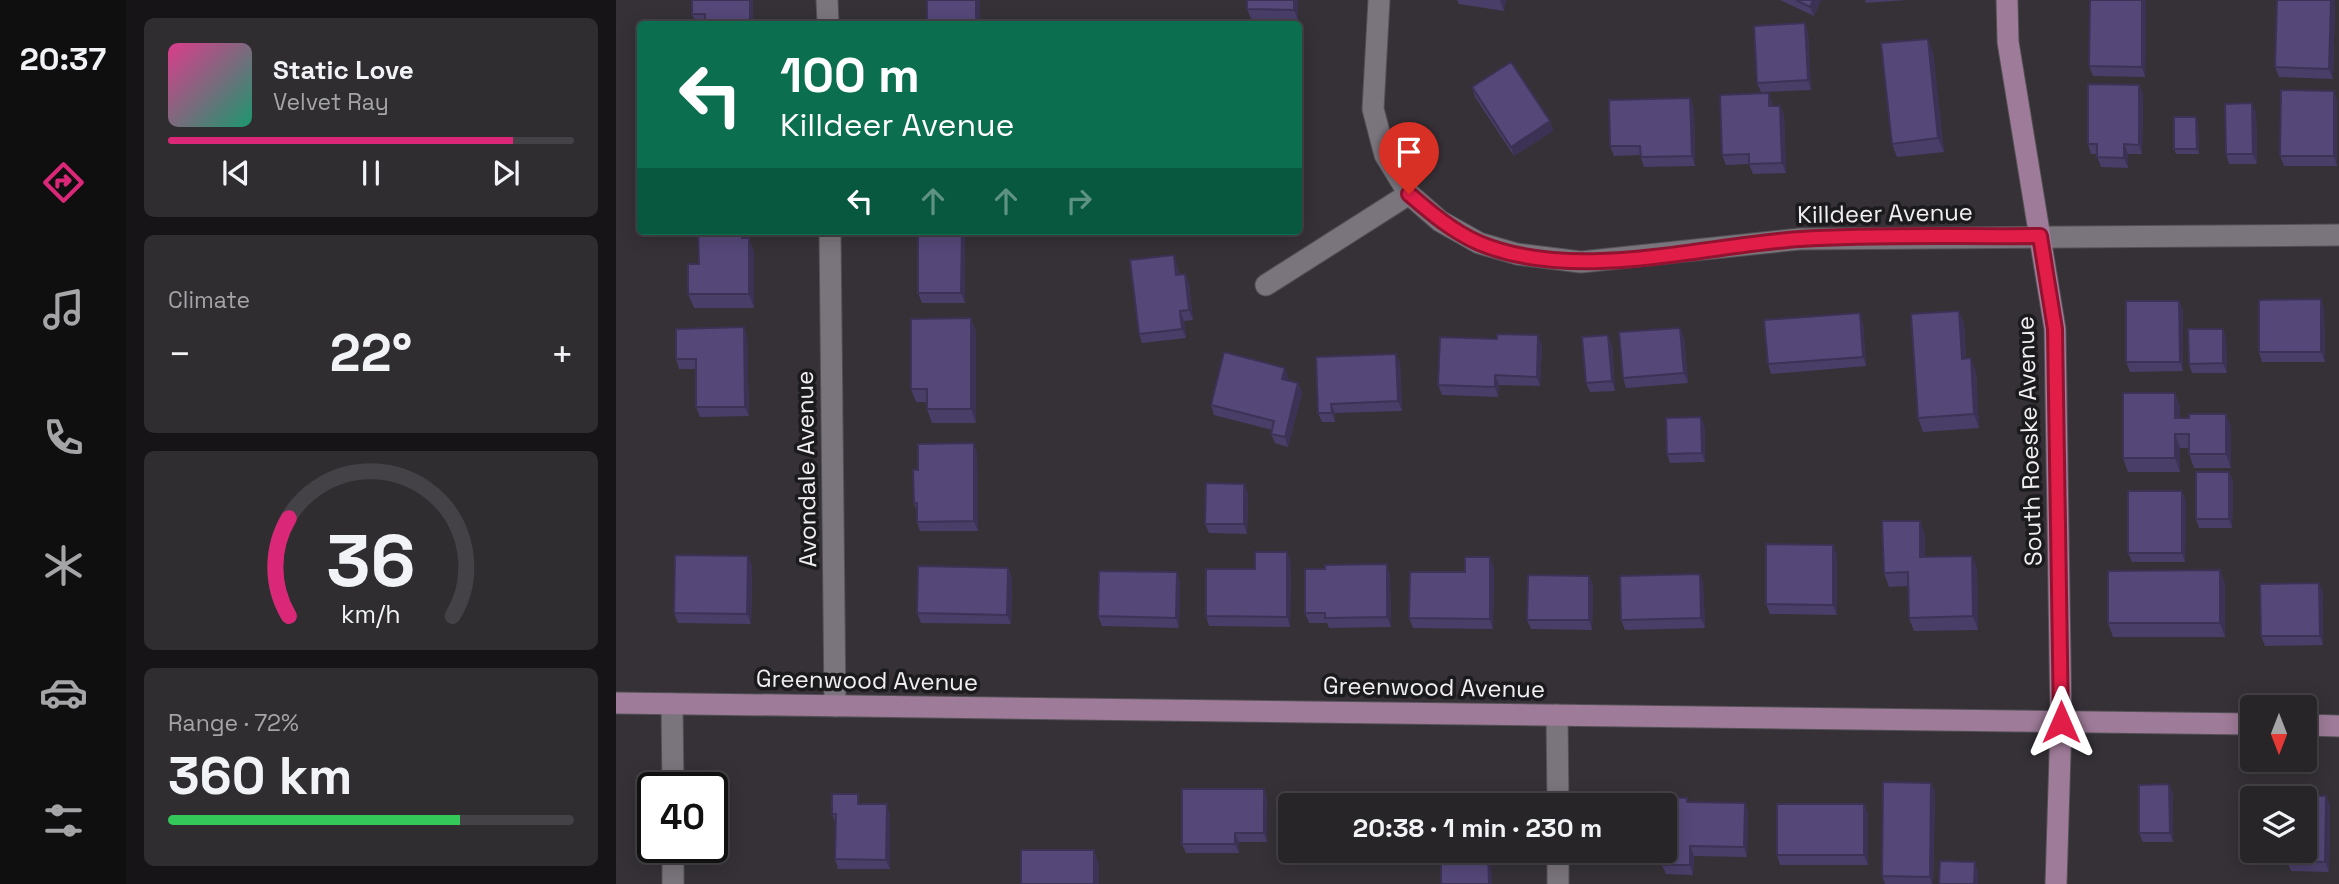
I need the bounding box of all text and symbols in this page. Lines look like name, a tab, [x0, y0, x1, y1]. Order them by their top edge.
text: 20:37	[20, 39, 106, 79]
text: 100 m	[780, 44, 920, 106]
icon: left	[665, 49, 756, 140]
text: Static Love	[273, 53, 414, 87]
text: Velvet Ray	[273, 87, 389, 117]
text: Killdeer Avenue	[780, 105, 1014, 145]
pin	[1379, 122, 1439, 194]
icon: arrive	[1390, 133, 1428, 171]
icon: previous	[217, 154, 255, 192]
icon: pause	[352, 154, 390, 192]
icon: next	[487, 154, 525, 192]
icon: directions	[39, 158, 88, 207]
icon: left	[841, 182, 879, 220]
icon: ahead	[914, 182, 952, 220]
icon: ahead	[987, 182, 1025, 220]
icon: right	[1060, 182, 1098, 220]
street label: Killdeer Avenue	[1797, 196, 1973, 230]
icon: music	[39, 285, 88, 334]
text: Climate	[168, 285, 250, 315]
street label: South Roeske Avenue	[2009, 315, 2049, 567]
text: 22°	[330, 320, 412, 386]
text: −	[168, 330, 192, 378]
text: +	[550, 330, 574, 378]
street label: Avondale Avenue	[789, 370, 823, 568]
icon: phone	[39, 413, 88, 462]
text: 36	[326, 515, 416, 608]
icon: climate	[39, 541, 88, 590]
text: km/h	[341, 598, 401, 630]
street label: Greenwood Avenue	[756, 663, 978, 697]
icon: car	[39, 668, 88, 717]
street label: Greenwood Avenue	[1323, 670, 1545, 704]
position arrow	[2024, 685, 2098, 759]
north arrow	[2240, 695, 2317, 772]
map controls	[2240, 695, 2317, 863]
text: Range · 72%	[168, 708, 299, 738]
text: 360 km	[168, 743, 352, 809]
speed limit sign: 40	[637, 772, 728, 863]
button: layers	[2240, 786, 2317, 863]
icon: filters	[39, 796, 88, 845]
text: 20:38 · 1 min · 230 m	[1353, 811, 1602, 845]

